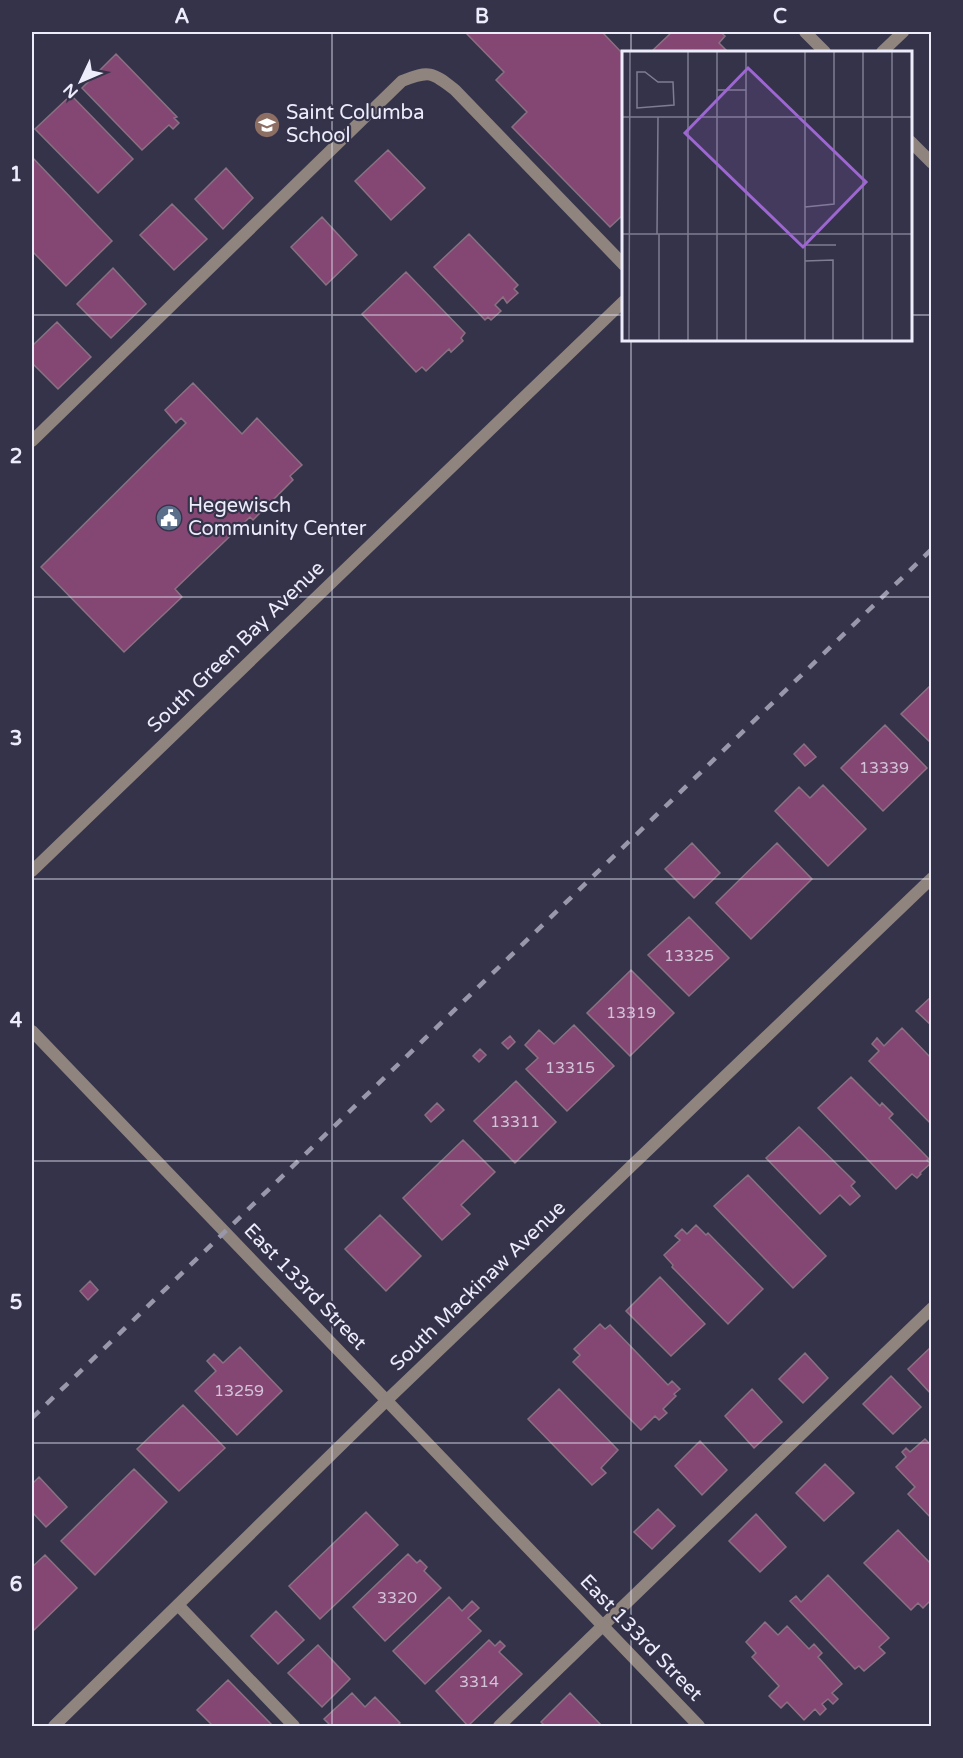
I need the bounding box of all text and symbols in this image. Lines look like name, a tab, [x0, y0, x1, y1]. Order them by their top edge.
text: A	[175, 5, 190, 29]
text: B	[475, 5, 489, 29]
text: C	[773, 5, 787, 29]
north arrow	[51, 51, 111, 111]
inset map	[622, 51, 912, 340]
text: N	[59, 79, 83, 102]
place label: Saint Columba School	[286, 101, 424, 148]
school or university icon: Saint Columba School	[252, 110, 282, 140]
text: 1	[10, 163, 22, 187]
text: 2	[10, 445, 22, 469]
place label: Hegewisch Community Center	[188, 494, 367, 541]
public building icon: Hegewisch Community Center	[154, 503, 184, 533]
street label: South Green Bay Avenue	[143, 556, 329, 738]
text: 3	[10, 727, 22, 751]
house number: 13339	[859, 758, 909, 778]
house number: 13325	[664, 946, 714, 966]
house number: 13319	[606, 1003, 656, 1023]
text: 4	[10, 1009, 23, 1033]
house number: 13315	[545, 1058, 595, 1078]
house number: 13311	[490, 1112, 540, 1132]
street label: South Mackinaw Avenue	[385, 1196, 571, 1376]
street label: East 133rd Street	[239, 1219, 372, 1355]
text: 5	[10, 1291, 22, 1315]
house number: 13259	[214, 1381, 264, 1401]
street label: East 133rd Street	[575, 1570, 708, 1706]
text: 6	[10, 1573, 22, 1597]
house number: 3320	[377, 1588, 417, 1608]
house number: 3314	[459, 1672, 499, 1692]

